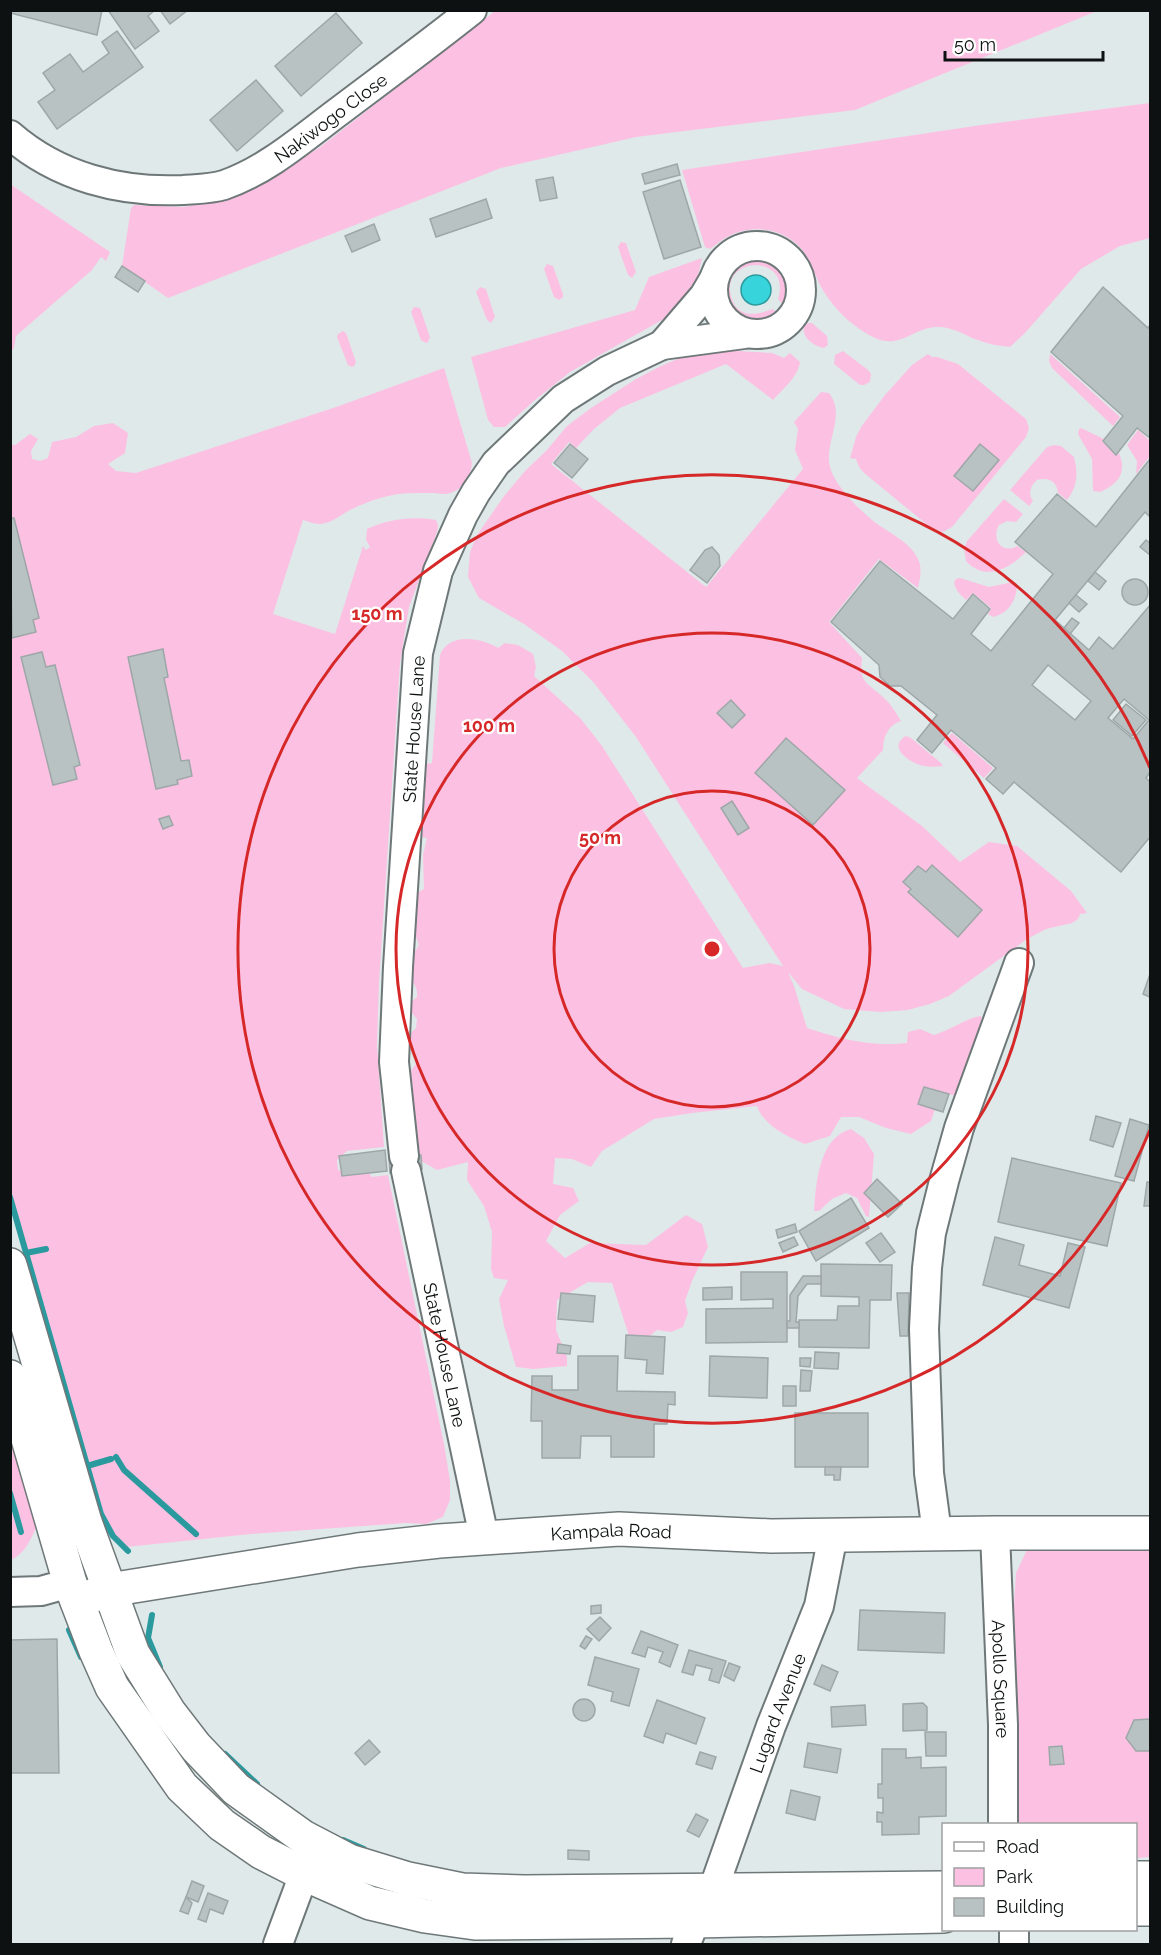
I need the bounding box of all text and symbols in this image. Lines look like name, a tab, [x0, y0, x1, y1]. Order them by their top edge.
scale bar	[945, 24, 1102, 62]
text: 50 m	[954, 34, 996, 55]
street label: Nakiwogo Close	[270, 68, 391, 167]
text: 150 m	[352, 603, 403, 624]
street label: State House Lane	[398, 654, 428, 803]
text: 100 m	[463, 715, 515, 736]
text: 50 m	[579, 827, 621, 848]
centre of rings	[702, 939, 722, 959]
street label: State House Lane	[420, 1281, 471, 1430]
street label: Kampala Road	[550, 1518, 672, 1544]
street label: Apollo Square	[988, 1619, 1014, 1738]
street label: Lugard Avenue	[745, 1649, 810, 1776]
legend	[942, 1823, 1137, 1931]
text: Road	[996, 1836, 1039, 1857]
text: Park	[996, 1866, 1033, 1887]
text: Building	[996, 1896, 1064, 1917]

